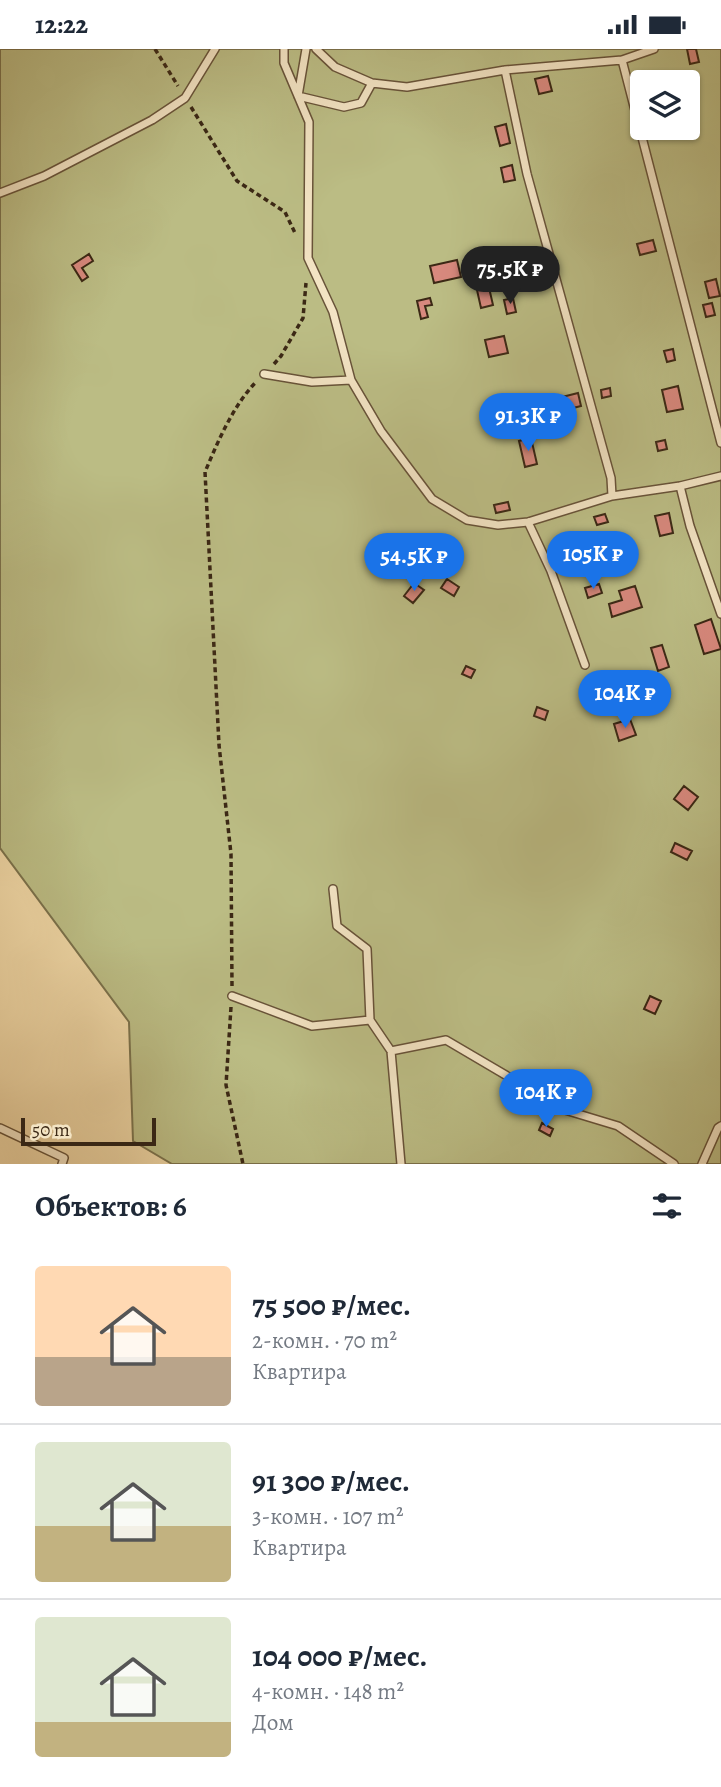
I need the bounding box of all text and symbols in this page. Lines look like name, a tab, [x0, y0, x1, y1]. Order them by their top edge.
text: 12:22	[35, 7, 88, 42]
map controls	[630, 70, 700, 140]
button: layers	[630, 70, 700, 140]
pin: 75.5K ₽	[445, 247, 575, 306]
text: 75.5K ₽	[477, 253, 543, 284]
pin: 91.3K ₽	[463, 393, 593, 453]
text: 91.3K ₽	[495, 400, 561, 431]
pin: 105K ₽	[536, 531, 650, 591]
pin: 54.5K ₽	[349, 533, 479, 593]
text: 105K ₽	[563, 538, 623, 569]
text: 54.5K ₽	[380, 540, 448, 571]
pin: 104K ₽	[568, 671, 682, 730]
text: 104K ₽	[594, 677, 656, 708]
pin: 104K ₽	[489, 1069, 603, 1129]
text: 104K ₽	[515, 1076, 577, 1107]
scale bar	[21, 1115, 156, 1147]
text: 50 m	[32, 1117, 70, 1143]
text: Объектов: 6	[35, 1186, 187, 1226]
icon: filters	[648, 1187, 686, 1225]
text: 75 500 ₽/мес.	[252, 1285, 411, 1325]
icon: home	[91, 1294, 175, 1378]
text: 2-комн. · 70 m²	[252, 1325, 397, 1356]
text: Квартира	[252, 1356, 347, 1387]
text: 91 300 ₽/мес.	[252, 1461, 410, 1501]
icon: home	[91, 1470, 175, 1554]
text: 3-комн. · 107 m²	[252, 1501, 403, 1532]
text: Квартира	[252, 1532, 347, 1563]
text: 104 000 ₽/мес.	[252, 1636, 427, 1676]
icon: home	[91, 1645, 175, 1729]
text: 4-комн. · 148 m²	[252, 1676, 404, 1707]
text: Дом	[252, 1707, 294, 1738]

